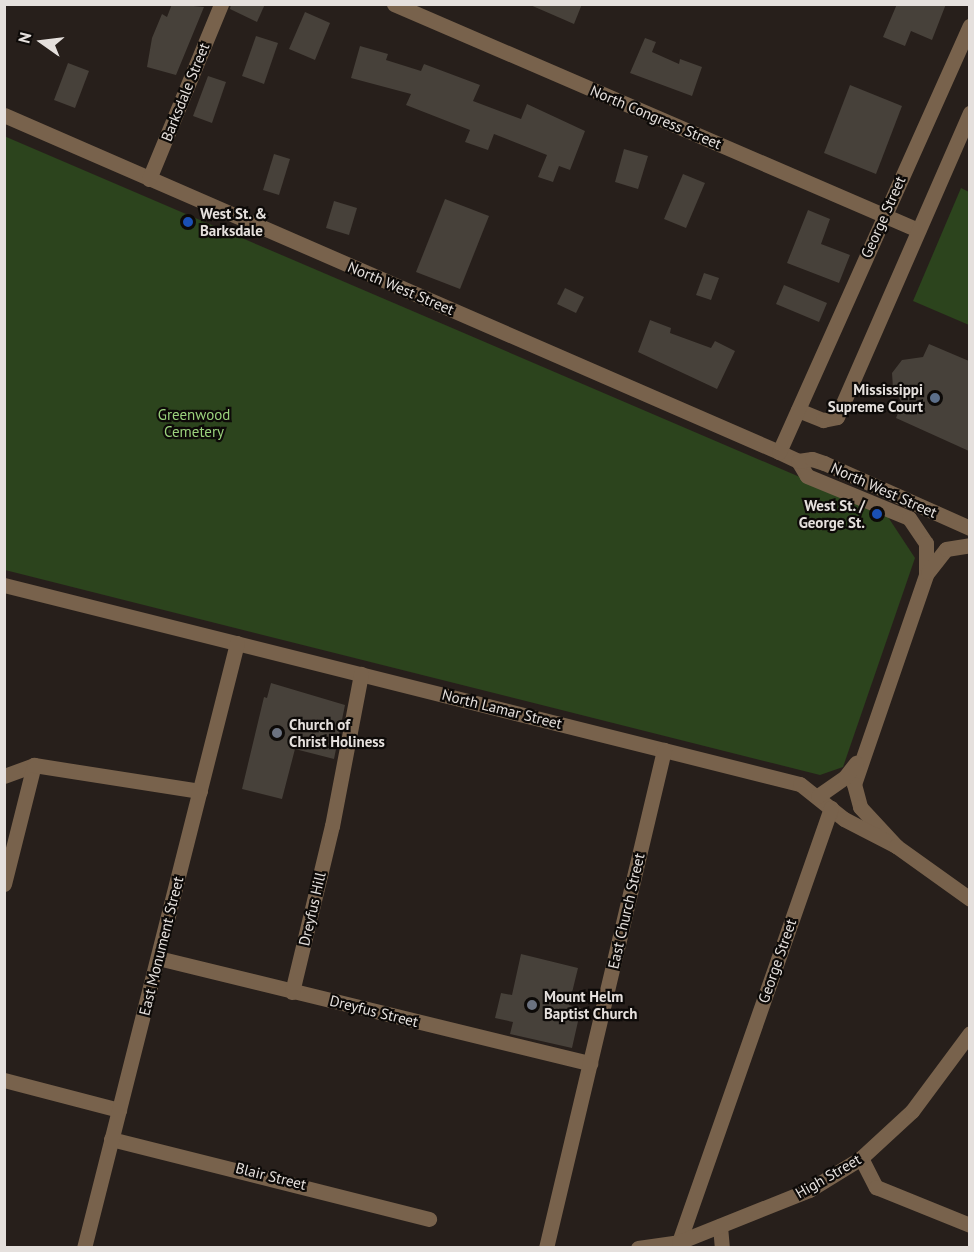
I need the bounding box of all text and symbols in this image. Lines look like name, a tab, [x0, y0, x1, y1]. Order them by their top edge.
north arrow	[12, 12, 72, 72]
text: N	[14, 30, 36, 45]
street label: Barksdale Street	[157, 40, 213, 144]
street label: North Congress Street	[588, 81, 724, 153]
street label: George Street	[857, 173, 909, 261]
place label: West St. & Barksdale	[200, 204, 268, 239]
marker: West St. & Barksdale	[181, 215, 195, 229]
street label: North West Street	[345, 257, 457, 319]
place label: Mississippi Supreme Court	[828, 380, 923, 415]
marker: Mississippi Supreme Court	[928, 391, 942, 405]
park label: Greenwood Cemetery	[158, 405, 230, 440]
street label: North West Street	[828, 459, 940, 521]
place label: West St. / George St.	[799, 496, 865, 531]
marker: West St. / George St.	[870, 507, 884, 521]
street label: North Lamar Street	[440, 685, 564, 733]
place label: Church of Christ Holiness	[289, 715, 385, 750]
marker: Church of Christ Holiness	[270, 726, 284, 740]
street label: East Church Street	[604, 851, 648, 971]
street label: Dreyfus Hill	[295, 870, 329, 948]
street label: East Monument Street	[135, 875, 187, 1017]
street label: George Street	[754, 917, 800, 1005]
place label: Mount Helm Baptist Church	[544, 987, 638, 1022]
street label: Dreyfus Street	[328, 991, 420, 1031]
marker: Mount Helm Baptist Church	[525, 998, 539, 1012]
street label: High Street	[792, 1150, 864, 1202]
street label: Blair Street	[234, 1159, 308, 1193]

